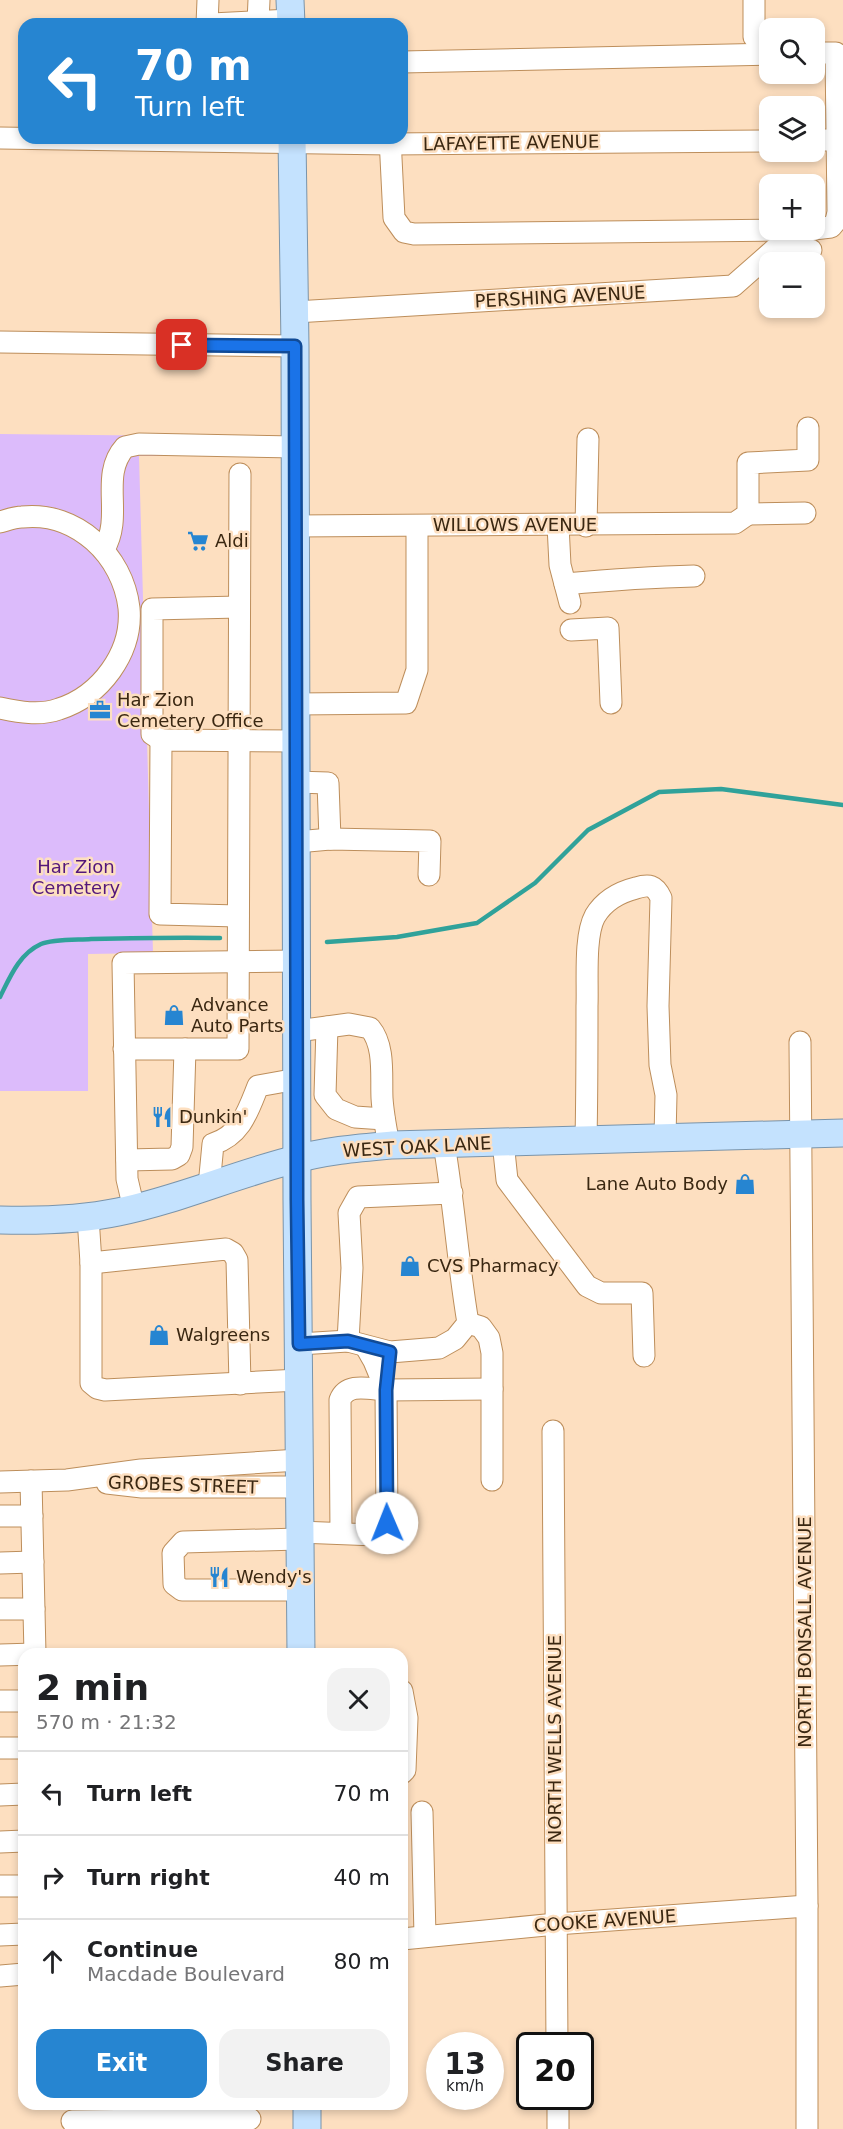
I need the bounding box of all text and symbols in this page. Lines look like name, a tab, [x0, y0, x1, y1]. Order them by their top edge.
map controls	[759, 18, 825, 318]
button: search	[759, 18, 825, 84]
text: 70 m	[135, 41, 252, 90]
icon: left	[36, 42, 114, 120]
text: Turn left	[135, 91, 245, 122]
button: layers	[759, 96, 825, 162]
street label: LAFAYETTE AVENUE	[423, 130, 599, 155]
button: +	[759, 174, 825, 240]
button: −	[759, 252, 825, 318]
street label: PERSHING AVENUE	[474, 282, 646, 311]
pin	[156, 319, 207, 370]
icon: arrive	[165, 328, 198, 361]
street label: WILLOWS AVENUE	[433, 514, 597, 535]
supermarket icon: Aldi	[186, 529, 210, 553]
place label: Aldi	[215, 530, 249, 551]
place label: Har Zion Cemetery Office	[117, 689, 264, 731]
office icon: Har Zion Cemetery Office	[88, 698, 112, 722]
park label: Har Zion Cemetery	[32, 856, 121, 898]
place label: Advance Auto Parts	[191, 994, 283, 1036]
shop icon: Advance Auto Parts	[162, 1003, 186, 1027]
restaurant icon: Dunkin'	[150, 1105, 174, 1129]
place label: Dunkin'	[179, 1106, 247, 1127]
street label: WEST OAK LANE	[342, 1132, 492, 1161]
shop icon: Lane Auto Body	[733, 1172, 757, 1196]
place label: Lane Auto Body	[586, 1173, 728, 1194]
shop icon: CVS Pharmacy	[398, 1254, 422, 1278]
place label: CVS Pharmacy	[427, 1255, 559, 1276]
shop icon: Walgreens	[147, 1323, 171, 1347]
place label: Walgreens	[176, 1324, 270, 1345]
street label: GROBES STREET	[108, 1471, 259, 1498]
position arrow	[355, 1491, 419, 1555]
street label: NORTH BONSALL AVENUE	[794, 1516, 815, 1748]
restaurant icon: Wendy's	[207, 1565, 231, 1589]
place label: Wendy's	[236, 1566, 312, 1587]
street label: NORTH WELLS AVENUE	[544, 1635, 565, 1843]
text: 2 min	[36, 1667, 149, 1708]
button: close	[327, 1668, 390, 1731]
text: 570 m · 21:32	[36, 1710, 177, 1734]
icon: left	[36, 1777, 69, 1810]
text: Turn left	[87, 1781, 192, 1806]
text: 70 m	[334, 1781, 390, 1806]
icon: right	[36, 1861, 69, 1894]
text: Turn right	[87, 1865, 210, 1890]
text: 40 m	[334, 1865, 390, 1890]
street label: COOKE AVENUE	[533, 1905, 677, 1936]
text: Continue	[87, 1937, 198, 1962]
icon: ahead	[36, 1945, 69, 1978]
text: 80 m	[334, 1949, 390, 1974]
text: Macdade Boulevard	[87, 1962, 285, 1986]
button: Exit	[36, 2029, 207, 2098]
button: Share	[219, 2029, 390, 2098]
speed limit sign: 20	[516, 2032, 594, 2110]
text: 13	[444, 2046, 486, 2081]
text: km/h	[446, 2077, 484, 2095]

